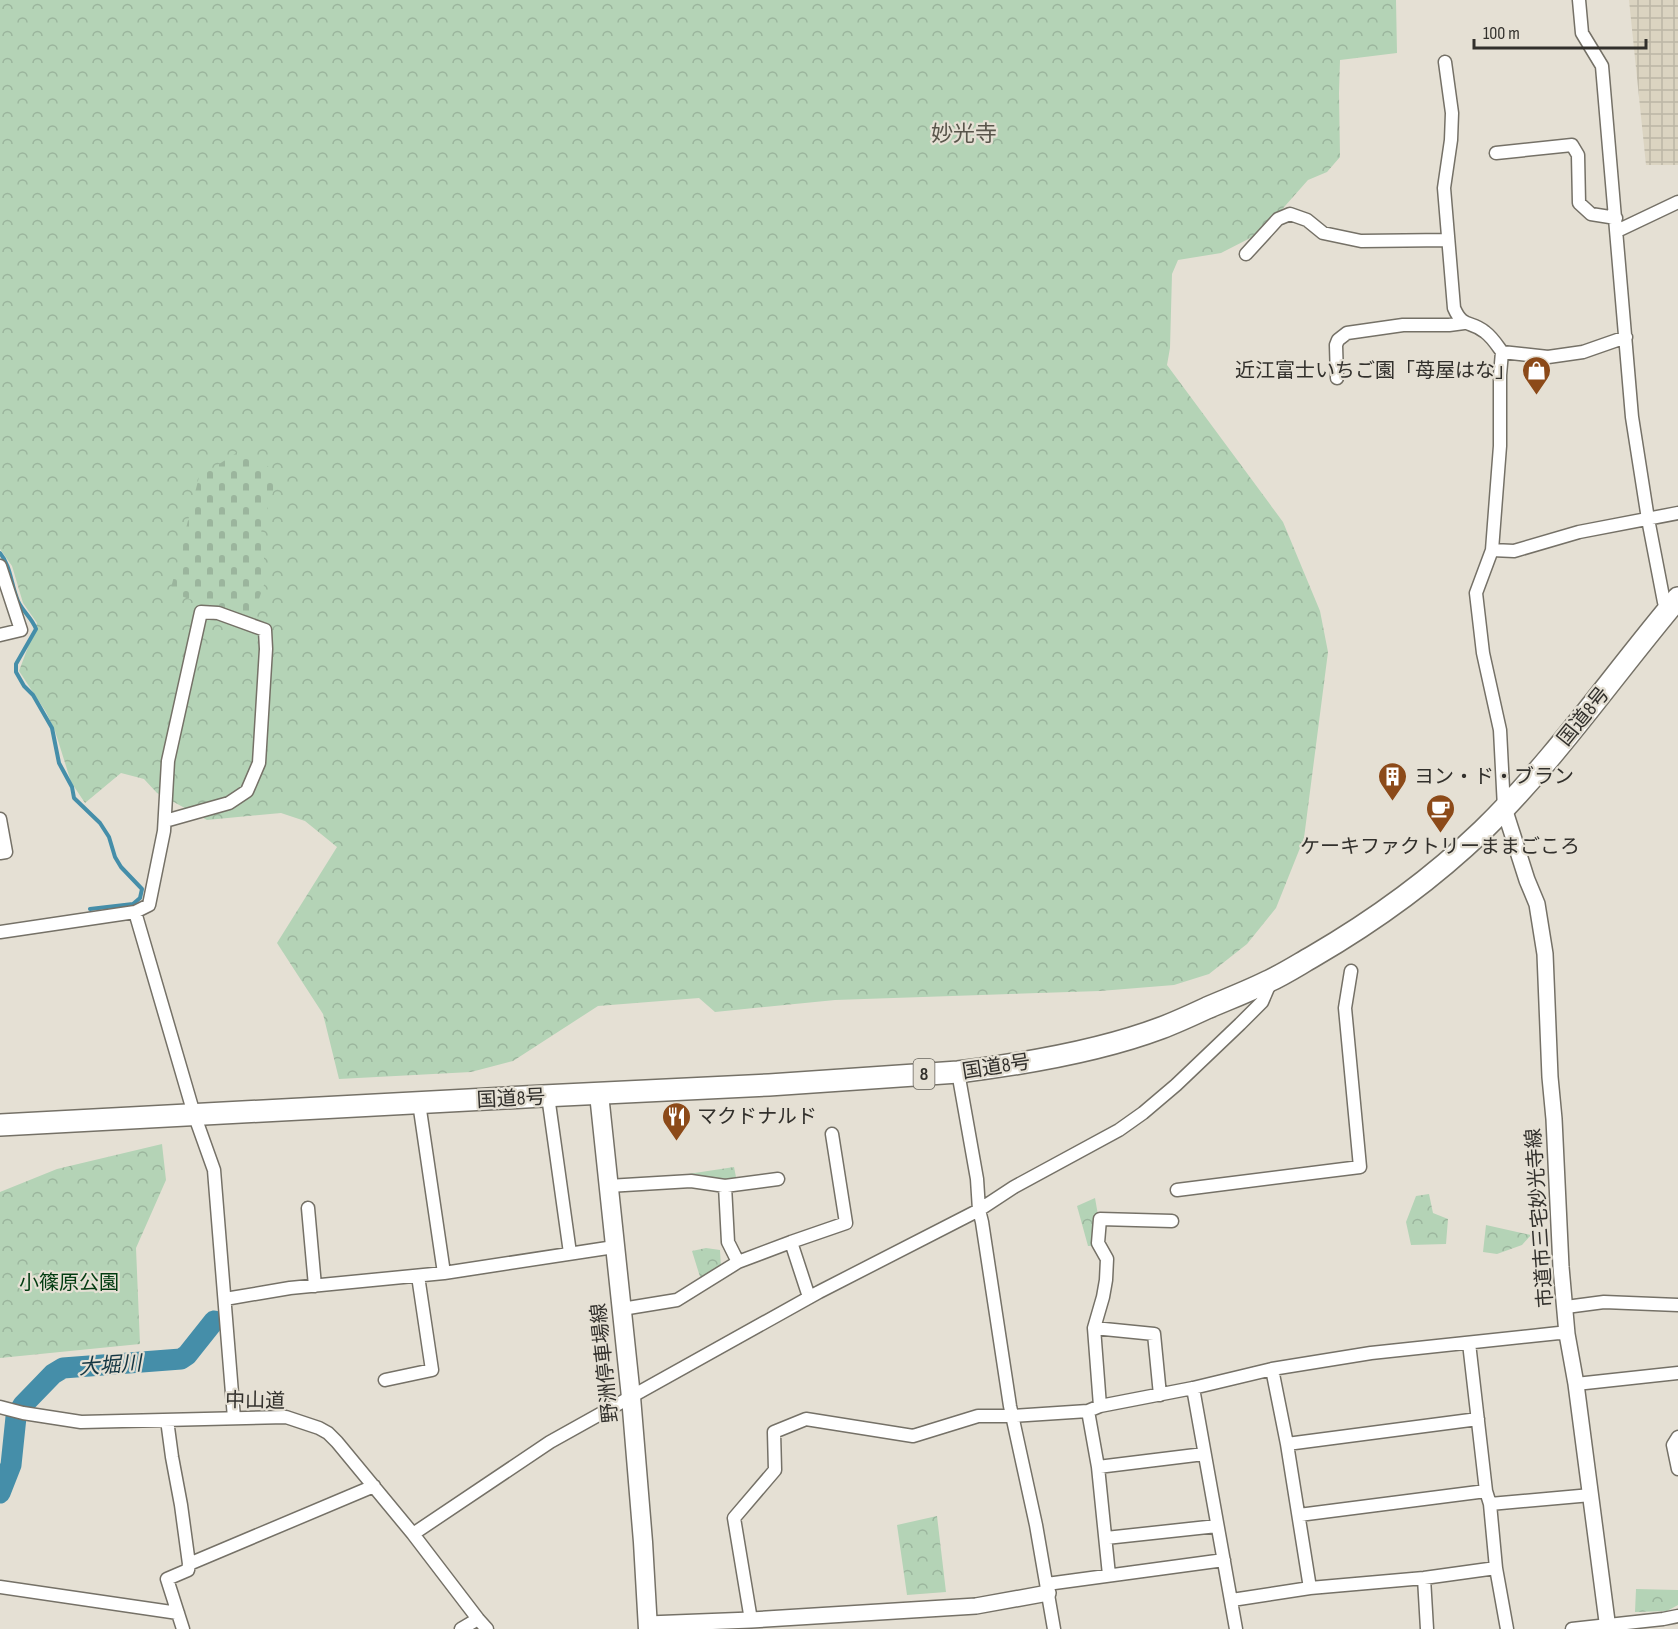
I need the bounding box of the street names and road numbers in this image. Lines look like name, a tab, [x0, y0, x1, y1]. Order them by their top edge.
street label: 国道8号	[1553, 682, 1615, 751]
street label: 国道8号	[960, 1050, 1032, 1084]
road number: 8	[914, 1059, 934, 1089]
street label: 国道8号	[476, 1085, 546, 1113]
street label: 市道市三宅妙光寺線	[1522, 1127, 1558, 1309]
street label: 野洲停車場線	[587, 1302, 623, 1424]
street label: 中山道	[225, 1388, 285, 1414]

